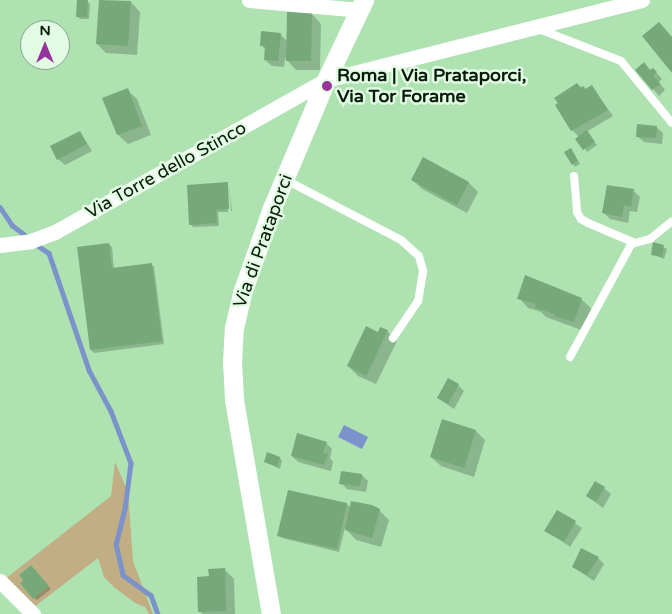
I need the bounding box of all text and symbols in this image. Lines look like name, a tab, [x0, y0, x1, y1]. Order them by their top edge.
north arrow	[20, 20, 70, 70]
text: N	[39, 22, 51, 39]
place label: Roma | Via Prataporci, Via Tor Forame	[337, 65, 526, 108]
marker: Roma | Via Prataporci, Via Tor Forame	[321, 80, 333, 92]
street label: Via Torre dello Stinco	[82, 117, 250, 223]
street label: Via di Prataporci	[229, 171, 297, 311]

